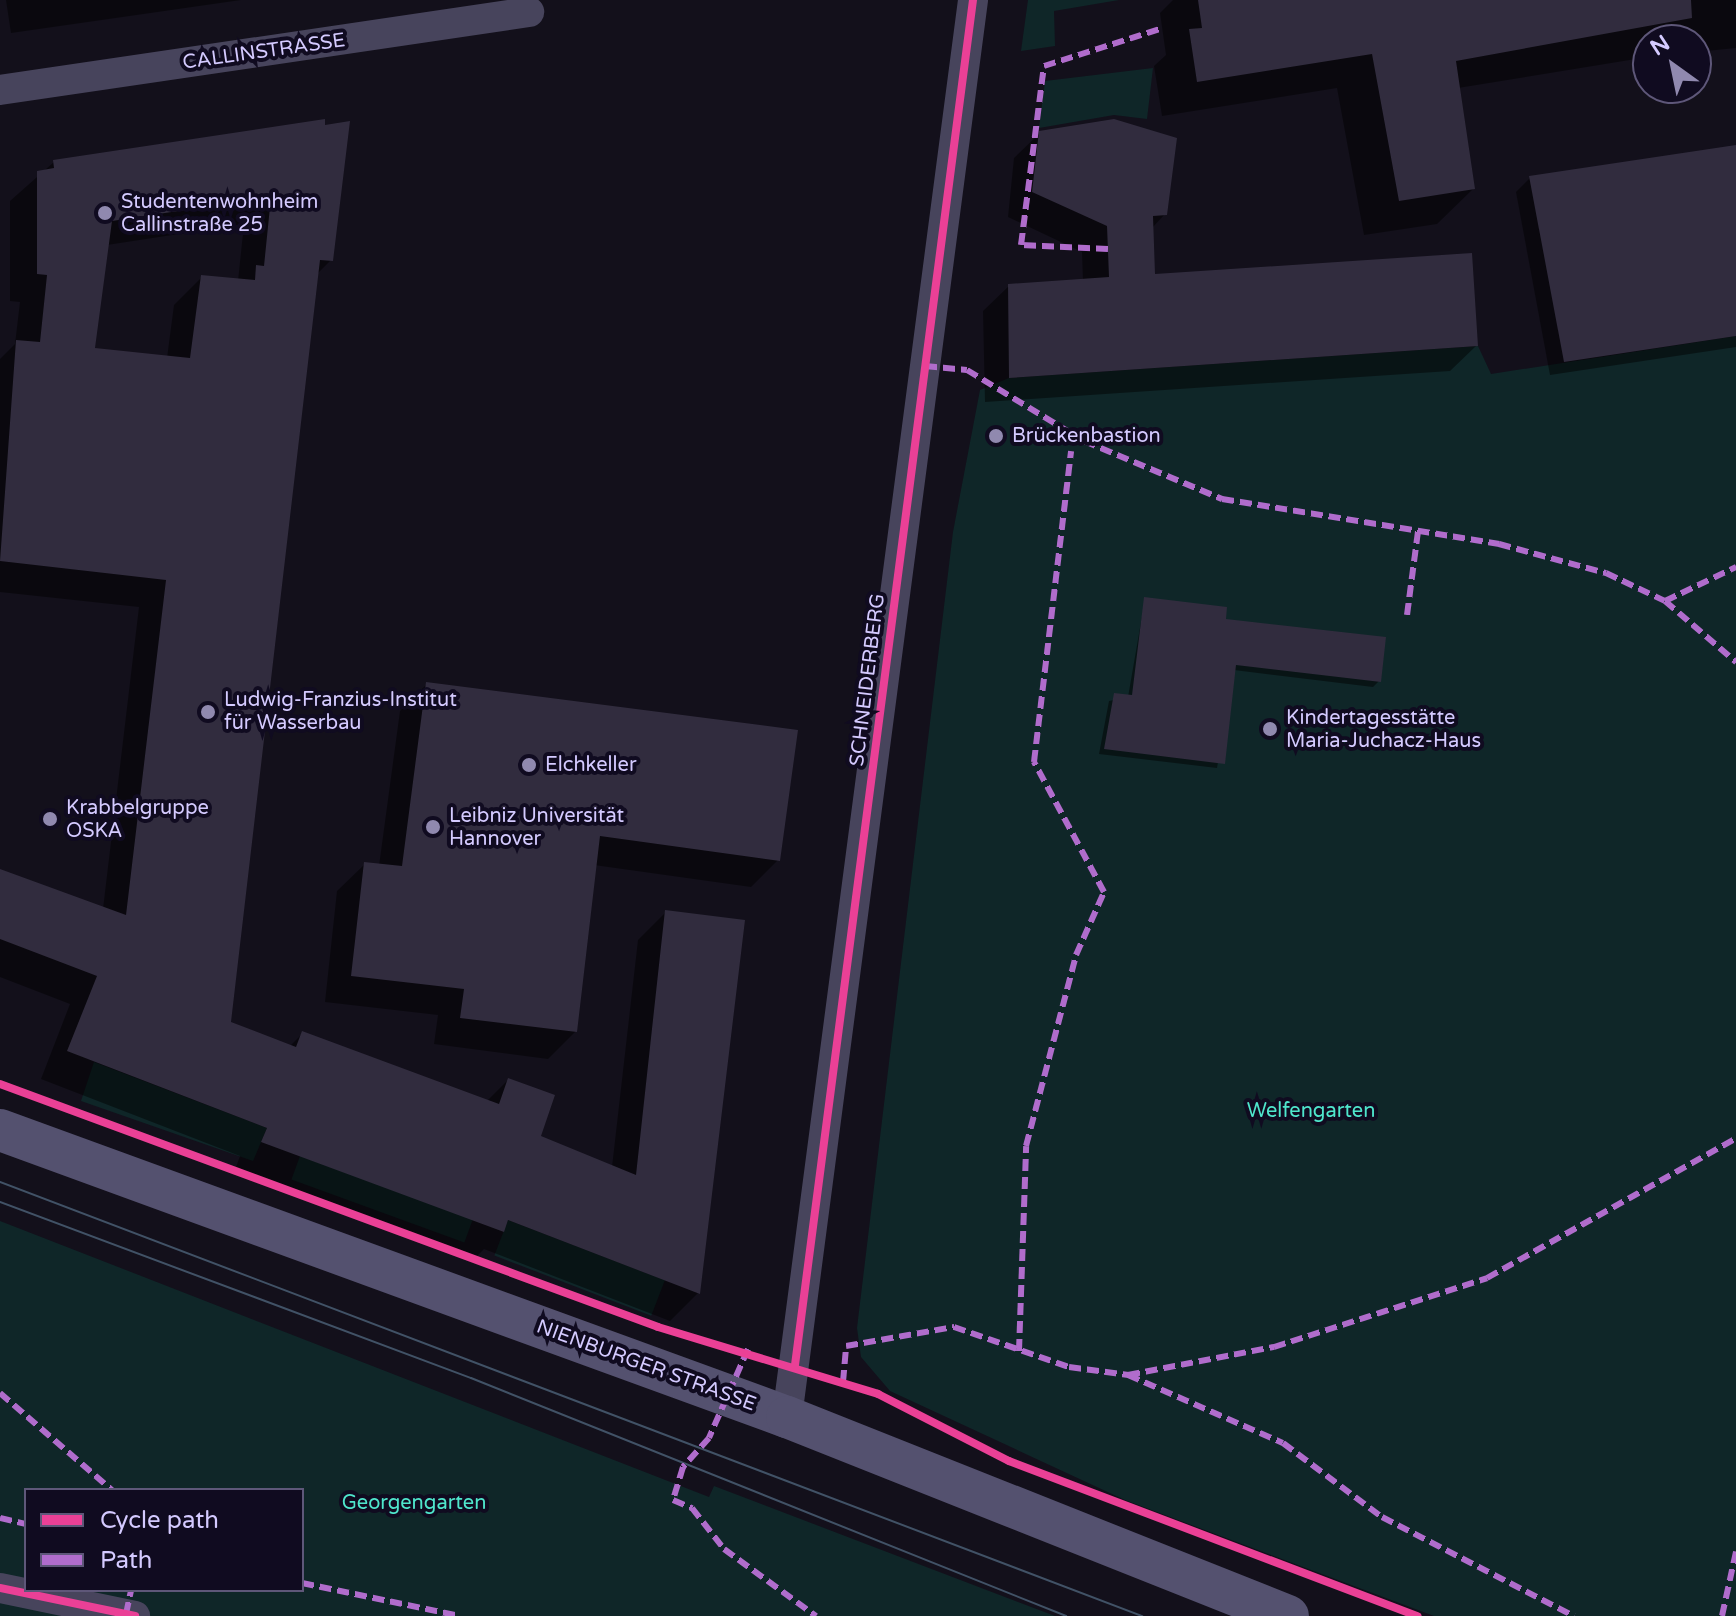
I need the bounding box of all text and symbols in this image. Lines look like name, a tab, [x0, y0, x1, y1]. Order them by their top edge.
north arrow	[1632, 24, 1712, 104]
street label: CALLINSTRASSE	[181, 29, 347, 75]
text: N	[1646, 30, 1675, 61]
place label: Studentenwohnheim Callinstraße 25	[121, 190, 318, 237]
marker: Studentenwohnheim Callinstraße 25	[96, 204, 114, 222]
place label: Brückenbastion	[1012, 424, 1161, 448]
marker: Brückenbastion	[987, 427, 1005, 445]
street label: SCHNEIDERBERG	[845, 592, 891, 768]
place label: Ludwig-Franzius-Institut für Wasserbau	[224, 688, 457, 735]
marker: Ludwig-Franzius-Institut für Wasserbau	[199, 703, 217, 721]
place label: Kindertagesstätte Maria-Juchacz-Haus	[1286, 706, 1481, 753]
marker: Kindertagesstätte Maria-Juchacz-Haus	[1261, 720, 1279, 738]
place label: Elchkeller	[545, 753, 637, 777]
marker: Elchkeller	[520, 756, 538, 774]
place label: Krabbelgruppe OSKA	[66, 796, 209, 843]
place label: Leibniz Universität Hannover	[449, 804, 624, 851]
marker: Krabbelgruppe OSKA	[41, 810, 59, 828]
marker: Leibniz Universität Hannover	[424, 818, 442, 836]
park label: Welfengarten	[1247, 1099, 1375, 1123]
street label: NIENBURGER STRASSE	[533, 1315, 759, 1417]
legend	[24, 1488, 304, 1592]
park label: Georgengarten	[342, 1491, 486, 1515]
text: Cycle path	[100, 1506, 219, 1535]
text: Path	[100, 1546, 153, 1575]

